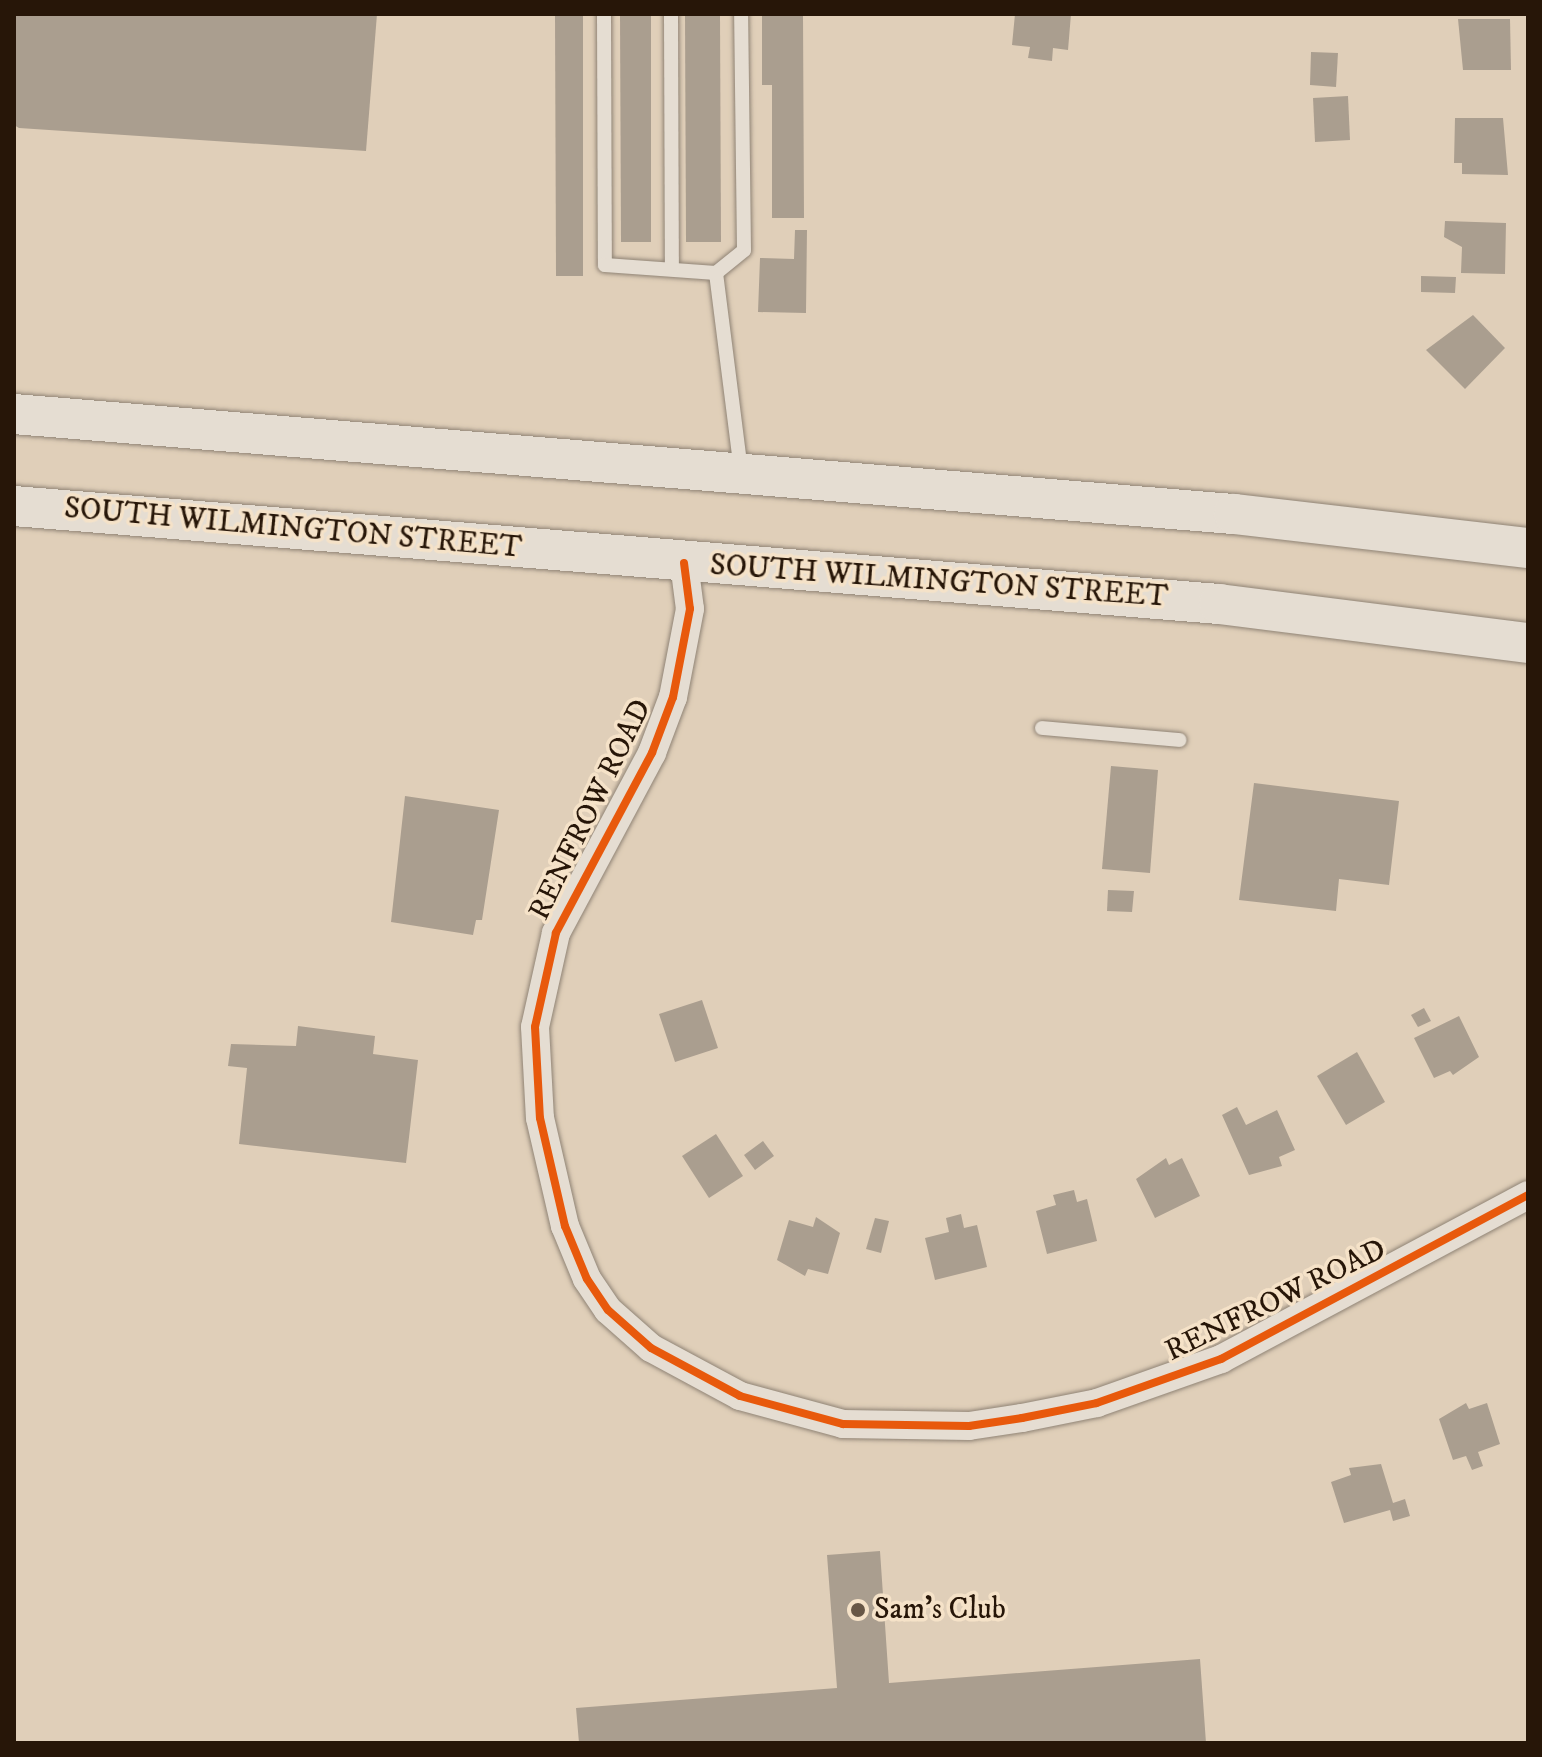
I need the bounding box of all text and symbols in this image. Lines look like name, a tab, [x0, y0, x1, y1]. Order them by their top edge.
street label: SOUTH WILMINGTON STREET	[63, 491, 523, 567]
street label: SOUTH WILMINGTON STREET	[709, 548, 1169, 616]
street label: RENFROW ROAD	[522, 694, 660, 926]
street label: RENFROW ROAD	[1160, 1232, 1392, 1370]
place label: Sam's Club	[874, 1592, 1006, 1628]
marker: Sam's Club	[849, 1601, 867, 1619]

